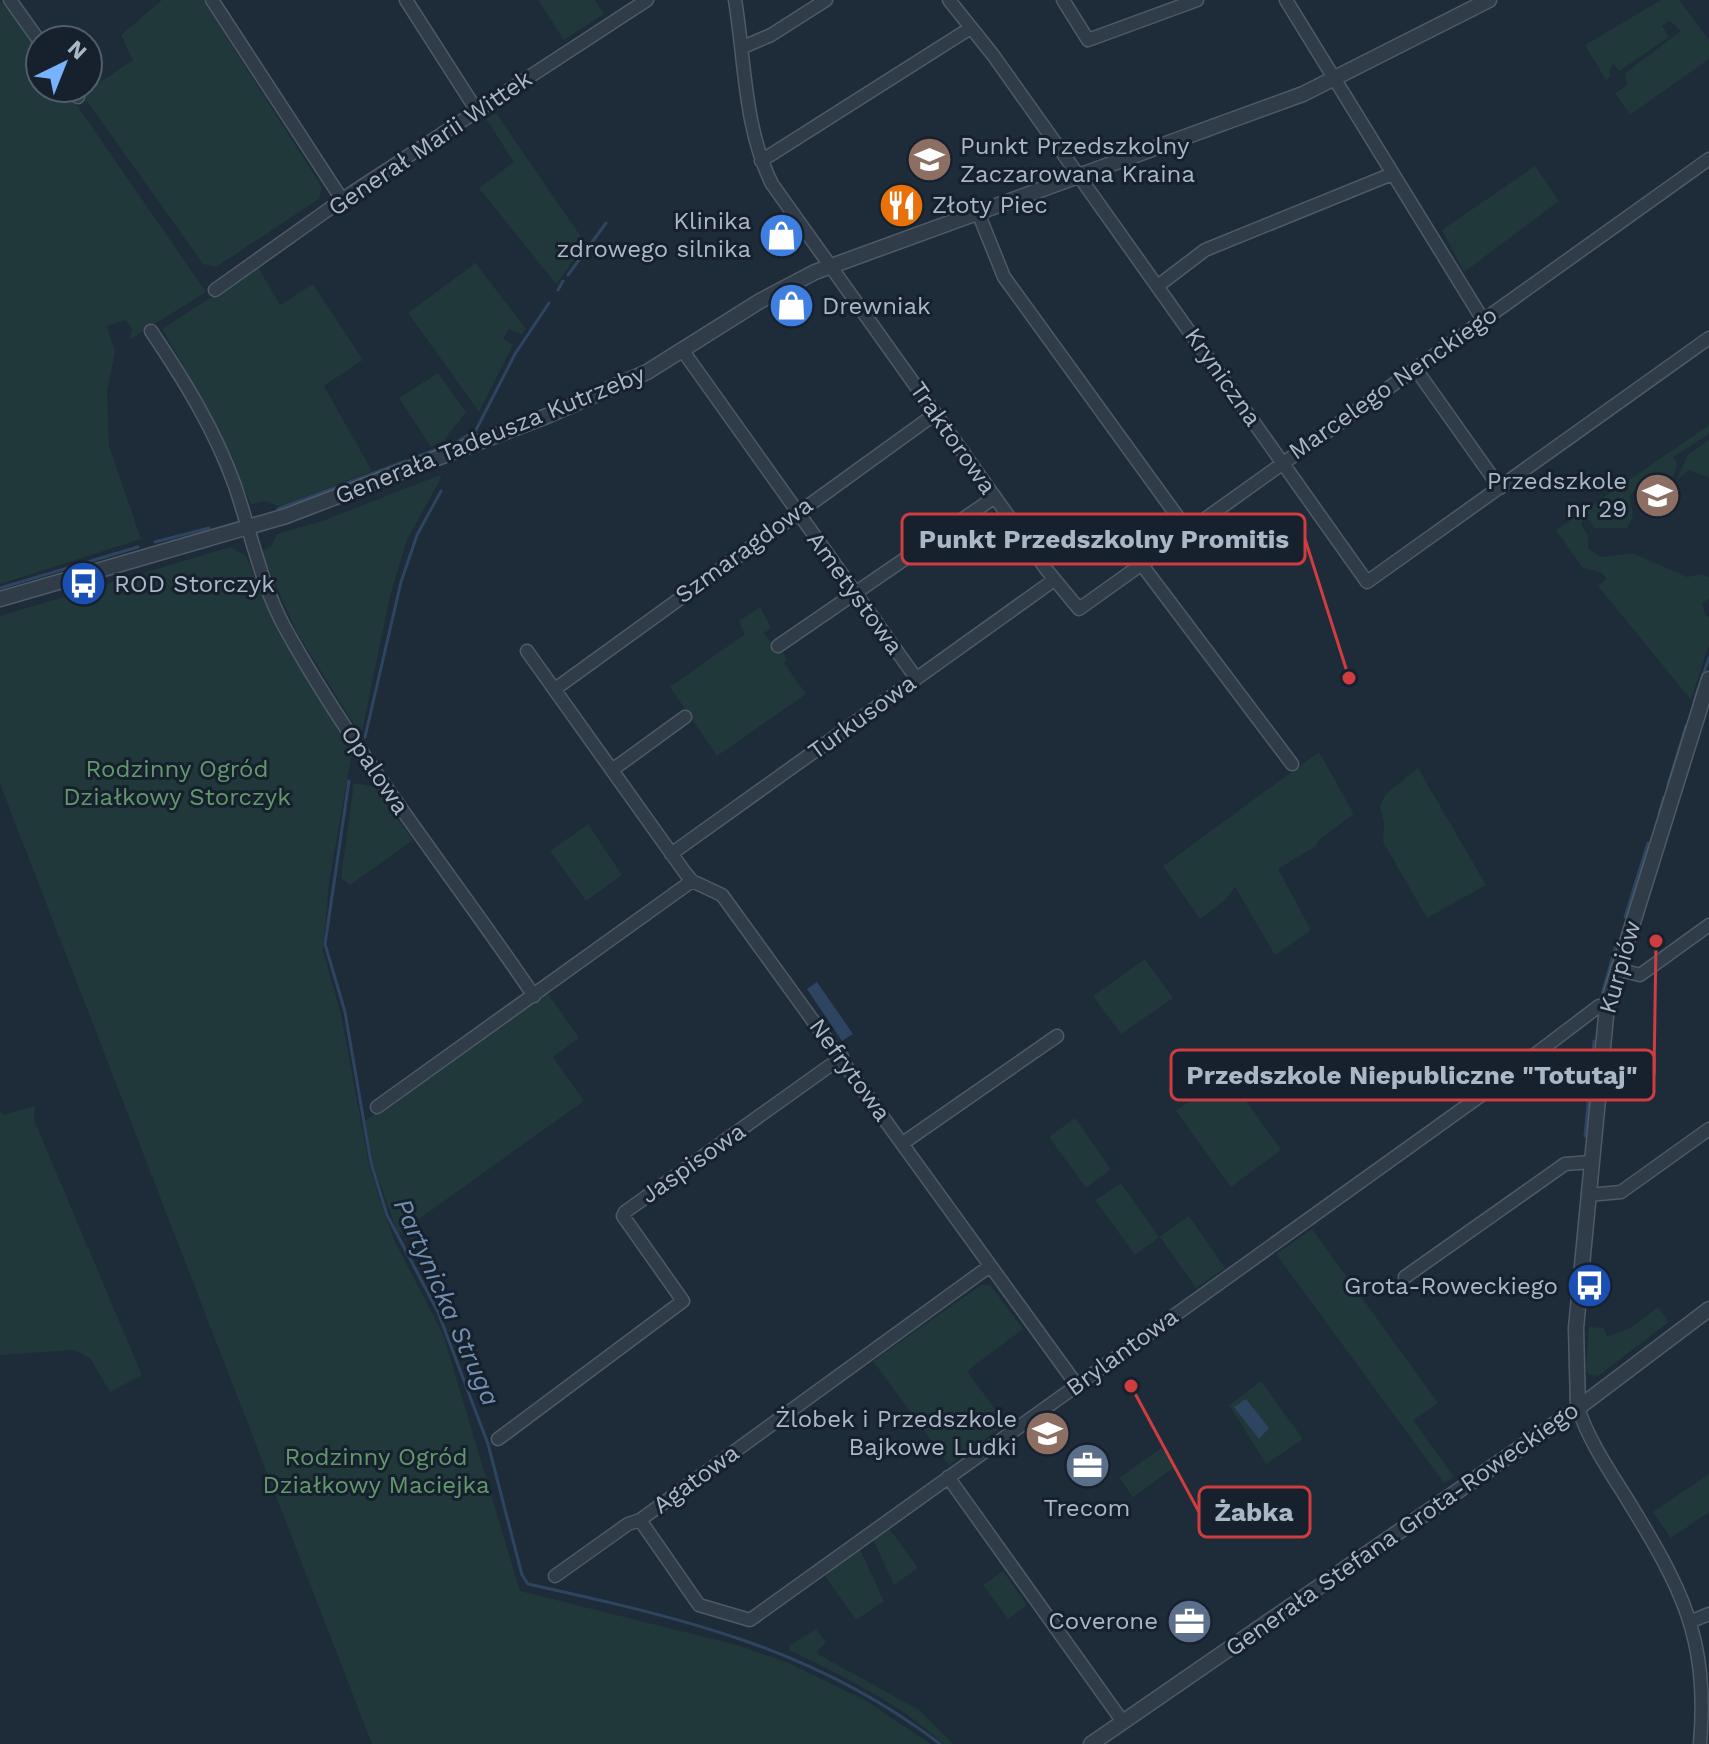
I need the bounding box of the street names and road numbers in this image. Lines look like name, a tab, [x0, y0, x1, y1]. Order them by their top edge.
street label: Generał Marii Wittek	[323, 64, 537, 222]
street label: Marcelego Nenckiego	[1283, 300, 1503, 466]
street label: Kryniczna	[1179, 322, 1267, 432]
street label: Generała Tadeusza Kutrzeby	[331, 360, 650, 510]
street label: Traktorowa	[904, 376, 1002, 500]
street label: Szmaragdowa	[670, 491, 818, 609]
street label: Ametystowa	[801, 526, 909, 660]
street label: Turkusowa	[803, 669, 921, 765]
street label: Opalowa	[335, 720, 415, 820]
street label: Kurpiów	[1593, 917, 1647, 1017]
street label: Nefrytowa	[803, 1013, 897, 1127]
street label: Jaspisowa	[635, 1117, 751, 1209]
street label: Brylantowa	[1061, 1302, 1183, 1402]
street label: Generała Stefana Grota-Roweckiego	[1220, 1396, 1584, 1662]
street label: Agatowa	[648, 1439, 744, 1519]

